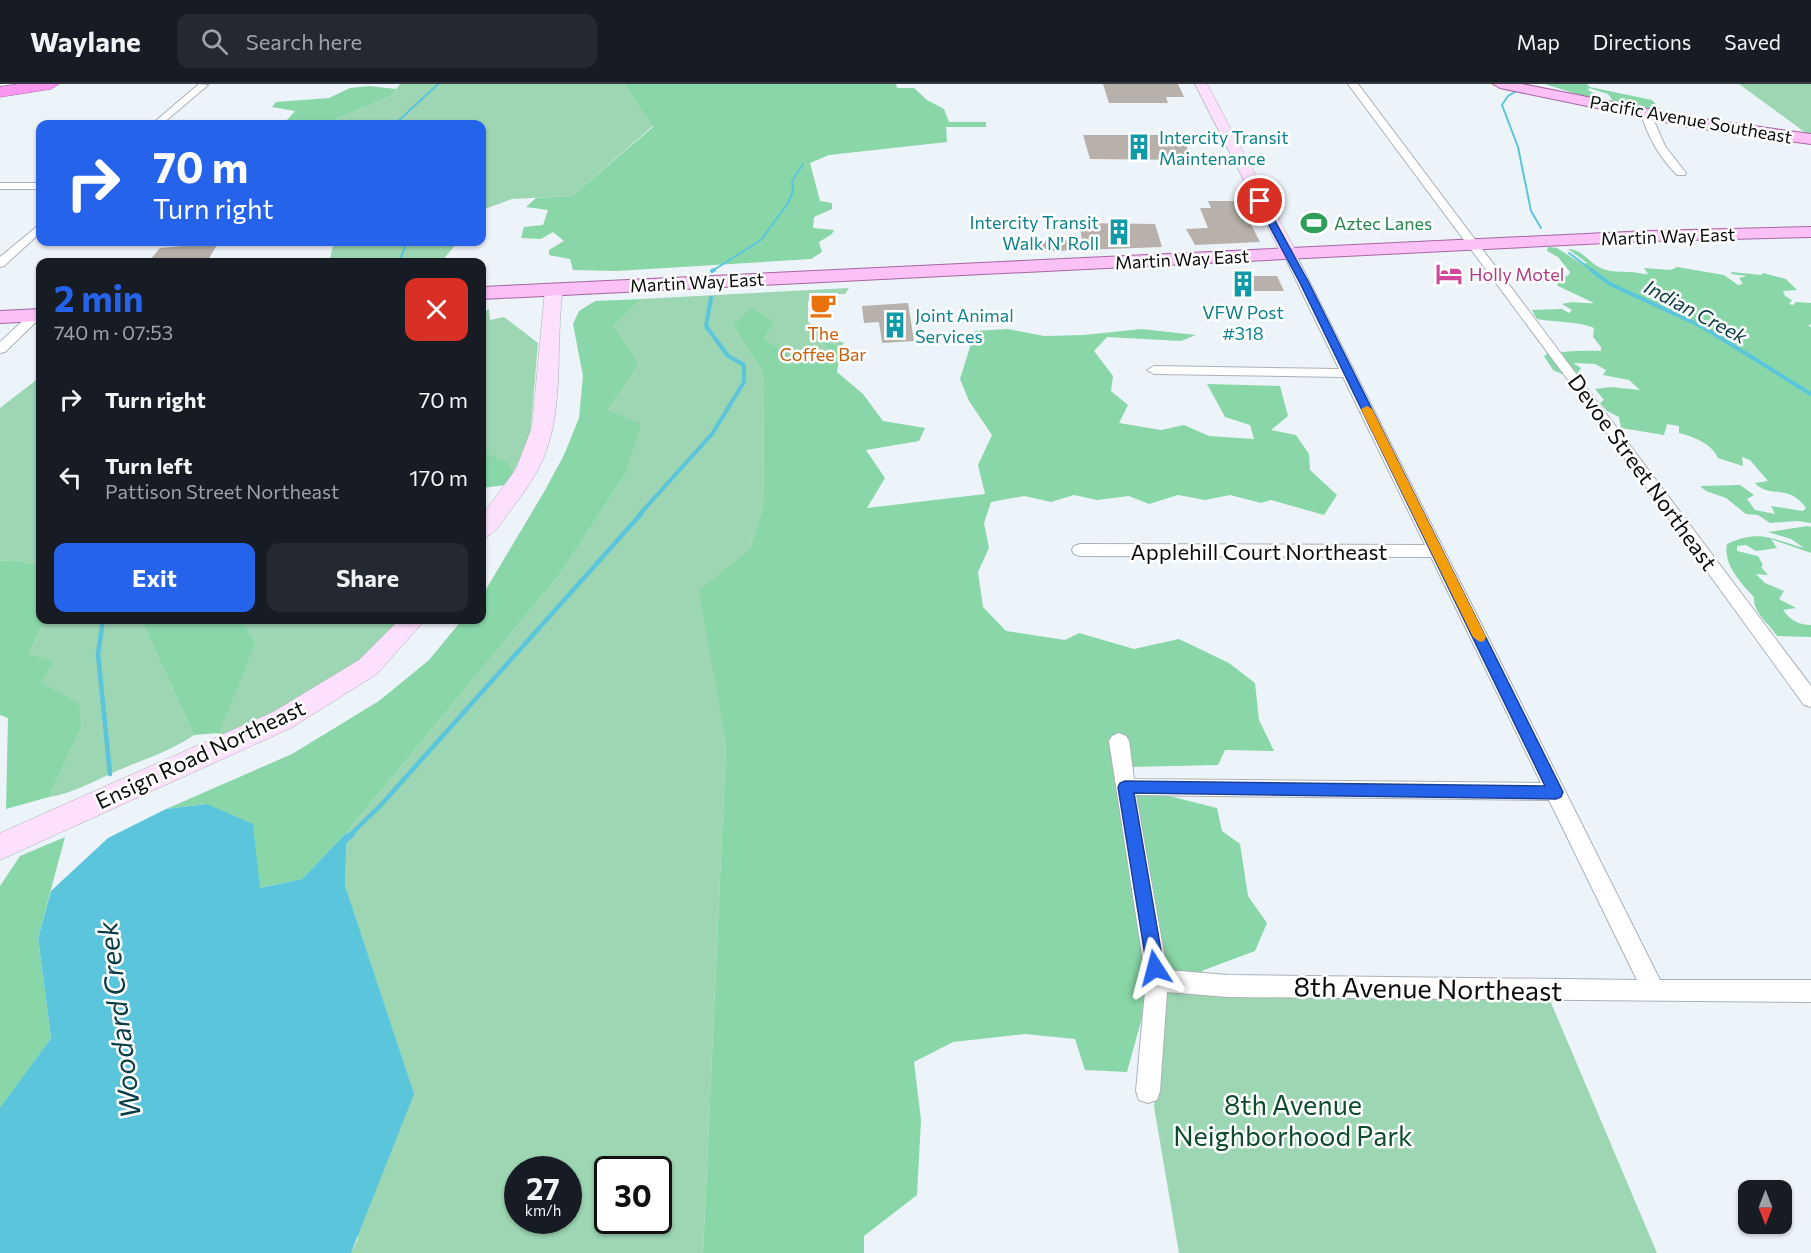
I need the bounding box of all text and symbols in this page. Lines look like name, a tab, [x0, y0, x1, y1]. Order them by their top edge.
search box	[177, 14, 597, 68]
text: Waylane	[30, 24, 141, 58]
icon: search	[198, 25, 231, 58]
text: Search here	[246, 28, 362, 55]
text: Map	[1517, 29, 1560, 54]
text: Directions	[1593, 29, 1691, 54]
text: Saved	[1724, 29, 1781, 54]
street label: Pacific Avenue Southeast	[1588, 90, 1794, 148]
place label: Intercity Transit Maintenance	[1159, 126, 1289, 169]
building icon: Intercity Transit Maintenance	[1124, 132, 1154, 162]
text: 70 m	[153, 140, 248, 192]
icon: right	[54, 144, 132, 222]
pin	[1234, 175, 1285, 226]
icon: arrive	[1243, 184, 1276, 217]
text: Turn right	[153, 192, 273, 225]
sports icon: Aztec Lanes	[1299, 208, 1329, 238]
place label: Intercity Transit Walk N' Roll	[969, 211, 1099, 254]
place label: Aztec Lanes	[1334, 212, 1432, 234]
building icon: Intercity Transit Walk N' Roll	[1104, 217, 1134, 247]
street label: Martin Way East	[1600, 223, 1736, 249]
street label: Martin Way East	[1114, 244, 1250, 274]
hotel icon: Holly Motel	[1434, 259, 1464, 289]
place label: Holly Motel	[1469, 263, 1564, 285]
street label: Martin Way East	[629, 267, 765, 297]
building icon: VFW Post #318	[1228, 269, 1258, 299]
water label: Indian Creek	[1641, 274, 1752, 349]
text: 2 min	[54, 275, 144, 319]
button: close	[405, 278, 468, 341]
cafe icon: The Coffee Bar	[808, 290, 838, 320]
place label: VFW Post #318	[1202, 301, 1284, 344]
place label: Joint Animal Services	[915, 304, 1014, 347]
building icon: Joint Animal Services	[880, 310, 910, 340]
text: 740 m · 07:53	[54, 320, 173, 344]
place label: The Coffee Bar	[780, 322, 867, 365]
street label: Devoe Street Northeast	[1563, 369, 1723, 575]
icon: right	[54, 383, 87, 416]
text: Turn right	[105, 386, 206, 413]
text: 70 m	[419, 386, 468, 413]
text: Turn left	[105, 452, 192, 479]
icon: left	[54, 461, 87, 494]
text: 170 m	[409, 464, 468, 491]
text: Pattison Street Northeast	[105, 479, 339, 503]
street label: Applehill Court Northeast	[1131, 538, 1387, 565]
button: Exit	[54, 543, 255, 612]
button: Share	[267, 543, 468, 612]
street label: Ensign Road Northeast	[91, 694, 309, 814]
water label: Woodard Creek	[89, 919, 147, 1120]
position arrow	[1123, 936, 1187, 1000]
street label: 8th Avenue Northeast	[1293, 969, 1563, 1007]
park label: 8th Avenue Neighborhood Park	[1173, 1088, 1413, 1152]
speed limit sign: 30	[594, 1156, 672, 1234]
text: 27	[526, 1169, 560, 1206]
north arrow	[1738, 1180, 1792, 1234]
map controls	[1738, 1180, 1792, 1234]
text: km/h	[525, 1201, 561, 1219]

